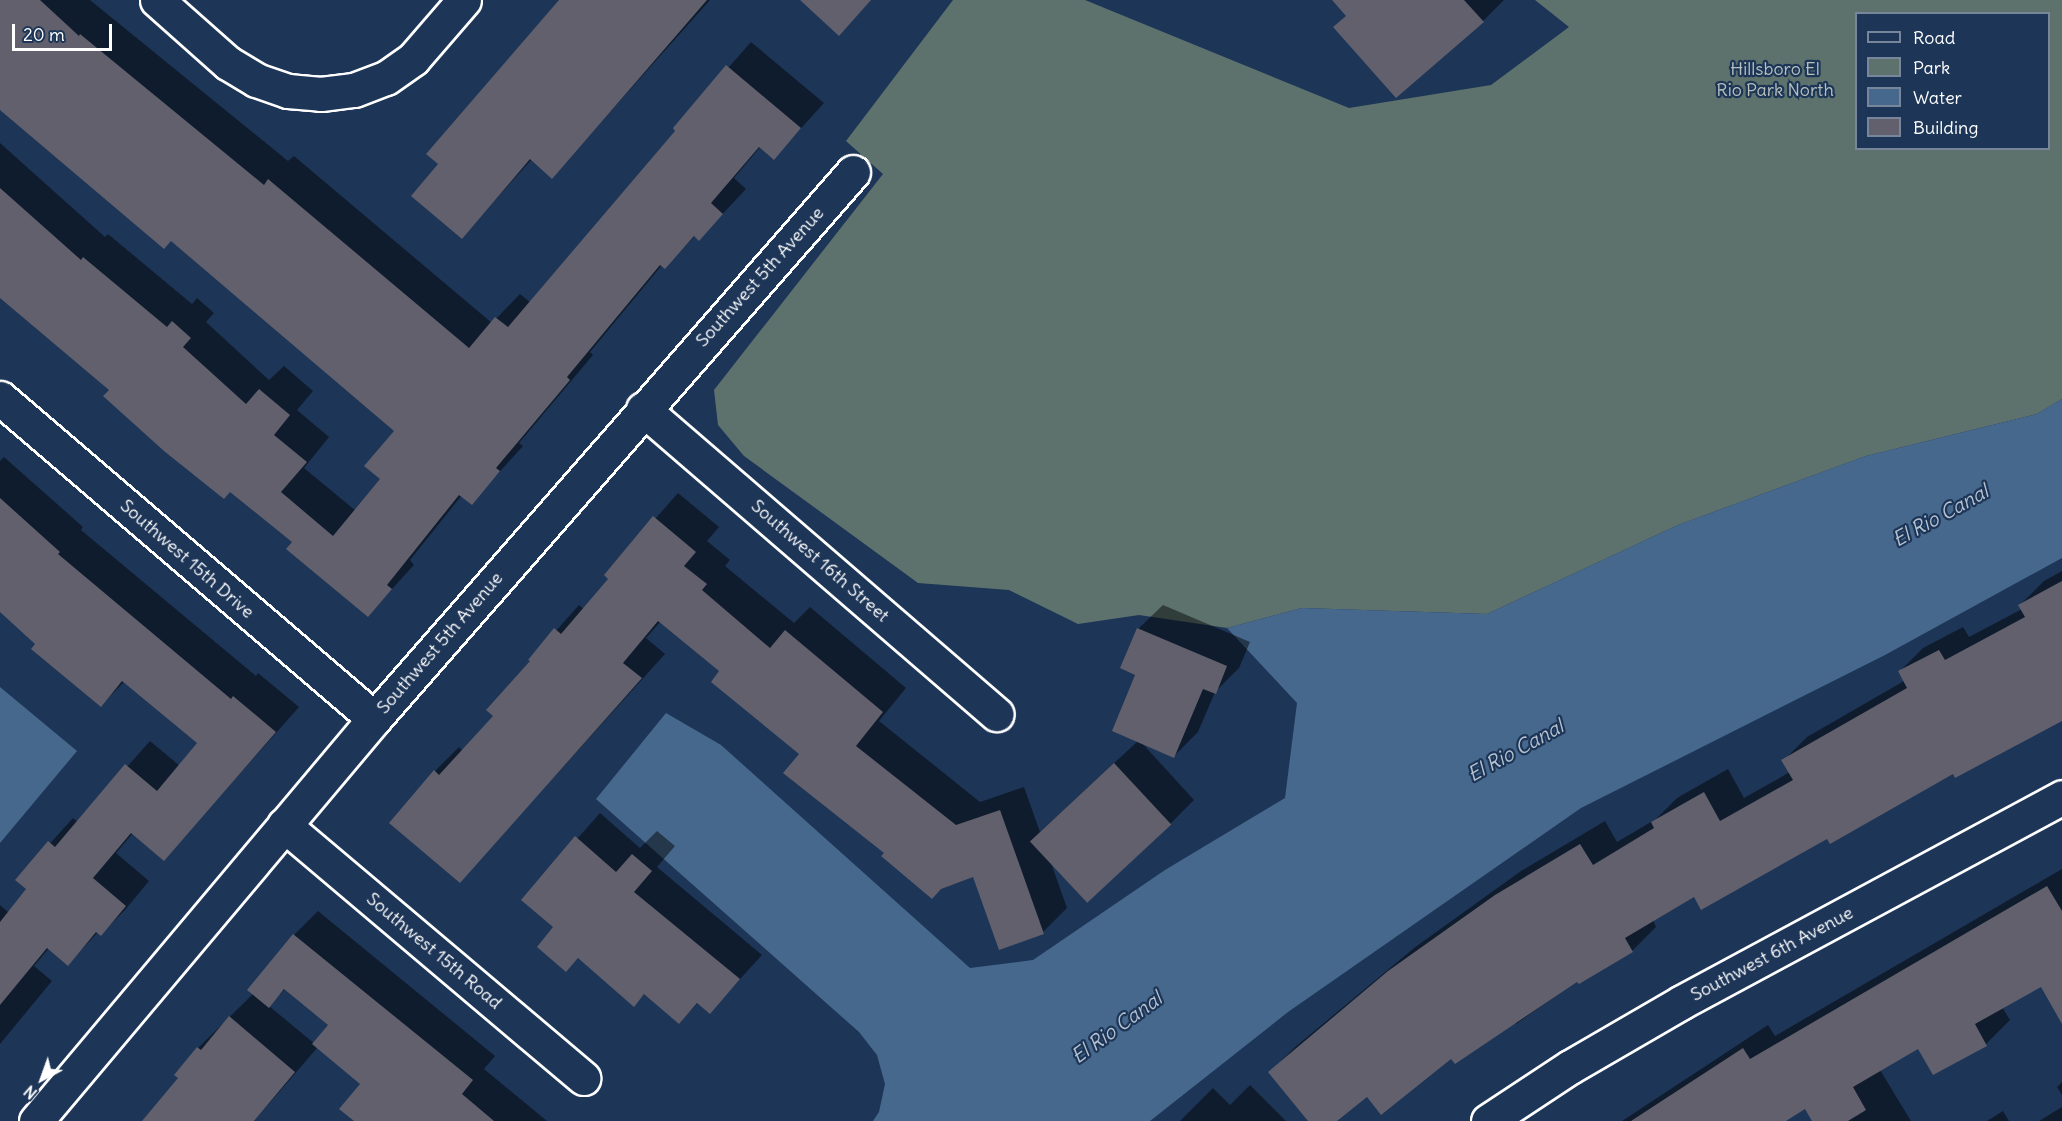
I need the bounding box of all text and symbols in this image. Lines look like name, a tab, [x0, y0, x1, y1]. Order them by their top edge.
scale bar	[15, 12, 116, 50]
legend	[1855, 12, 2050, 150]
text: 20 m	[23, 23, 65, 46]
text: Road	[1913, 26, 1955, 49]
text: Park	[1913, 56, 1950, 79]
park label: Hillsboro El Rio Park North	[1716, 59, 1834, 101]
text: Water	[1913, 86, 1962, 109]
text: Building	[1913, 116, 1978, 139]
street label: Southwest 5th Avenue	[691, 203, 829, 351]
water label: El Rio Canal	[1888, 479, 1992, 551]
street label: Southwest 15th Drive	[116, 495, 258, 623]
street label: Southwest 16th Street	[747, 495, 893, 627]
street label: Southwest 5th Avenue	[373, 568, 507, 718]
water label: El Rio Canal	[1463, 714, 1567, 786]
street label: Southwest 15th Road	[362, 888, 506, 1014]
street label: Southwest 6th Avenue	[1687, 902, 1857, 1006]
water label: El Rio Canal	[1066, 986, 1166, 1068]
north arrow	[12, 1049, 72, 1109]
text: N	[19, 1081, 41, 1104]

